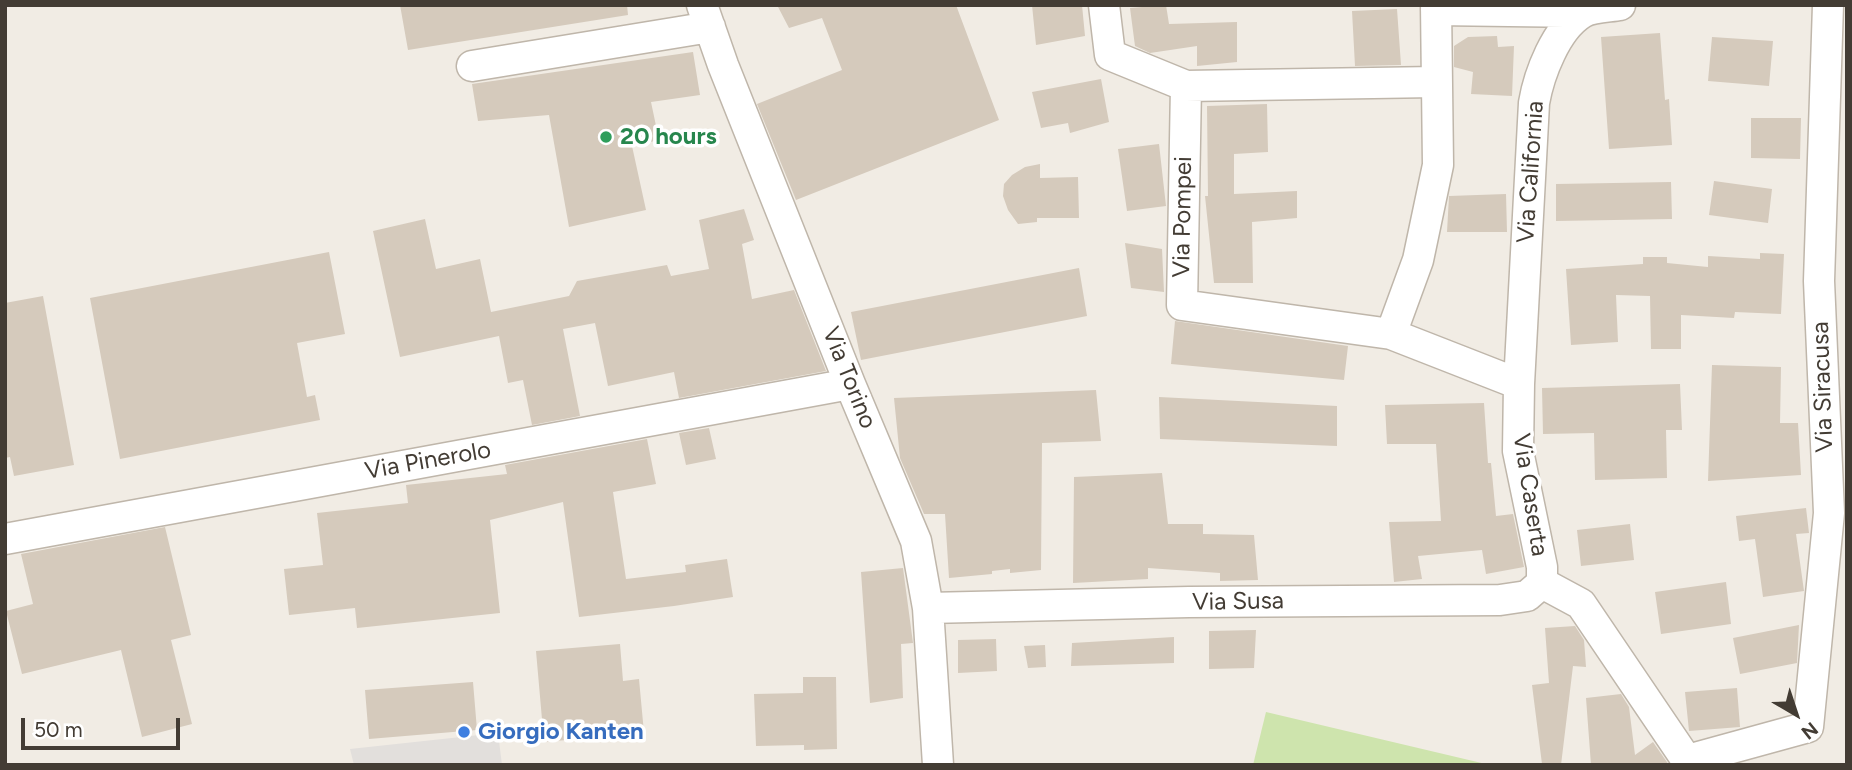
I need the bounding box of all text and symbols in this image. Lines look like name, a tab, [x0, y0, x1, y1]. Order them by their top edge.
street label: Via California	[1512, 100, 1550, 244]
place label: 20 hours	[620, 123, 717, 151]
marker: 20 hours	[598, 129, 614, 145]
street label: Via Pompei	[1168, 156, 1198, 278]
street label: Via Siracusa	[1806, 321, 1840, 453]
street label: Via Torino	[816, 323, 882, 433]
street label: Via Caserta	[1506, 432, 1554, 558]
street label: Via Pinerolo	[363, 436, 493, 486]
street label: Via Susa	[1192, 587, 1284, 617]
north arrow	[1761, 679, 1831, 749]
scale bar	[24, 704, 184, 748]
text: 50 m	[34, 717, 83, 742]
text: N	[1797, 717, 1822, 744]
place label: Giorgio Kanten	[478, 718, 644, 746]
marker: Giorgio Kanten	[456, 724, 472, 740]

